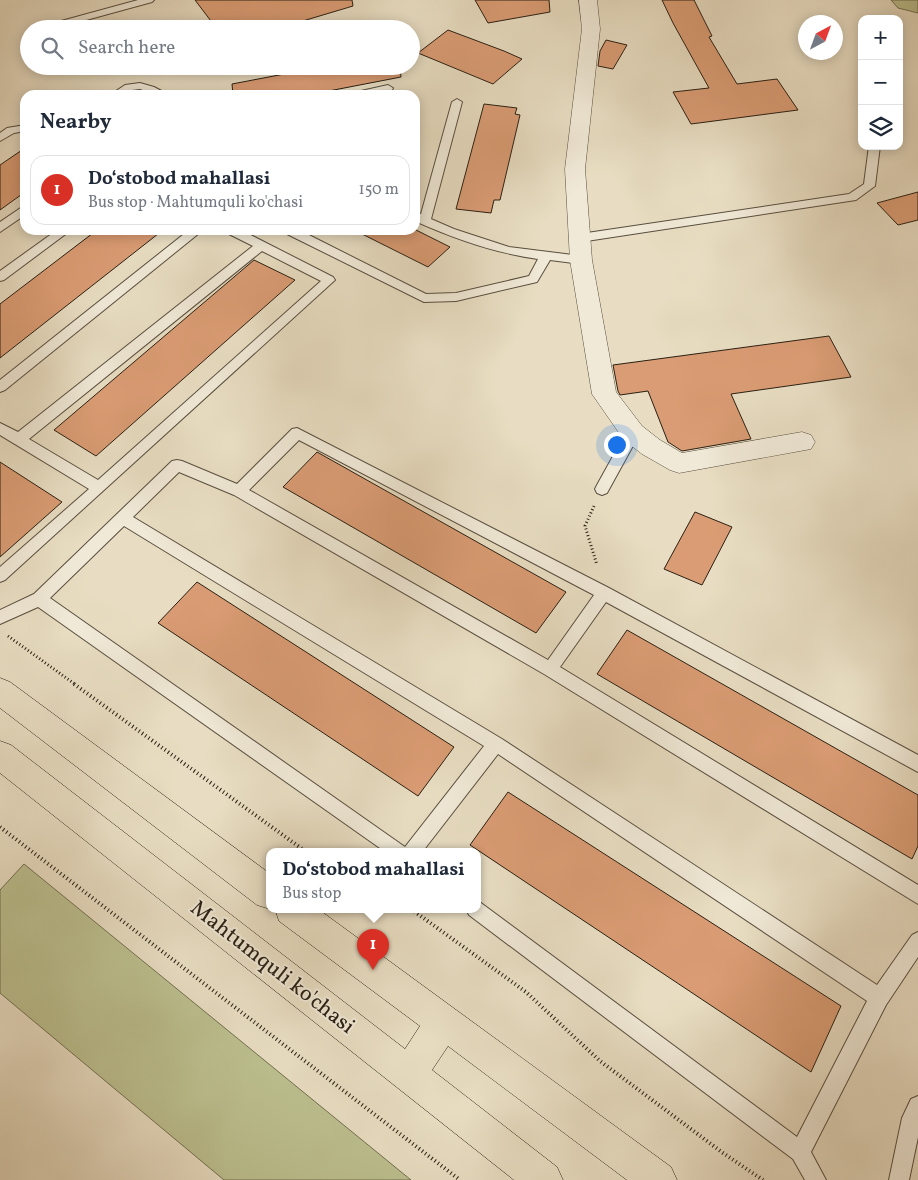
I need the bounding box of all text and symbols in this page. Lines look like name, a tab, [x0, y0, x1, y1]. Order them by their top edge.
north arrow	[798, 15, 843, 60]
map controls	[858, 15, 903, 150]
button: +	[858, 15, 903, 60]
search box	[20, 20, 420, 75]
icon: search	[38, 34, 66, 62]
text: Search here	[78, 35, 175, 61]
button: −	[858, 60, 903, 105]
button: layers	[858, 105, 903, 150]
text: Nearby	[40, 108, 111, 137]
text: Doʻstobod mahallasi	[88, 166, 270, 192]
text: 1	[54, 179, 60, 201]
text: 150 m	[358, 179, 399, 201]
text: Bus stop · Mahtumquli ko'chasi	[88, 192, 303, 214]
your location	[604, 432, 630, 458]
popup	[266, 848, 481, 913]
text: Doʻstobod mahallasi	[282, 857, 465, 883]
text: Bus stop	[282, 883, 341, 905]
street label: Mahtumquli ko'chasi	[183, 894, 361, 1042]
pin: 1	[357, 929, 389, 970]

